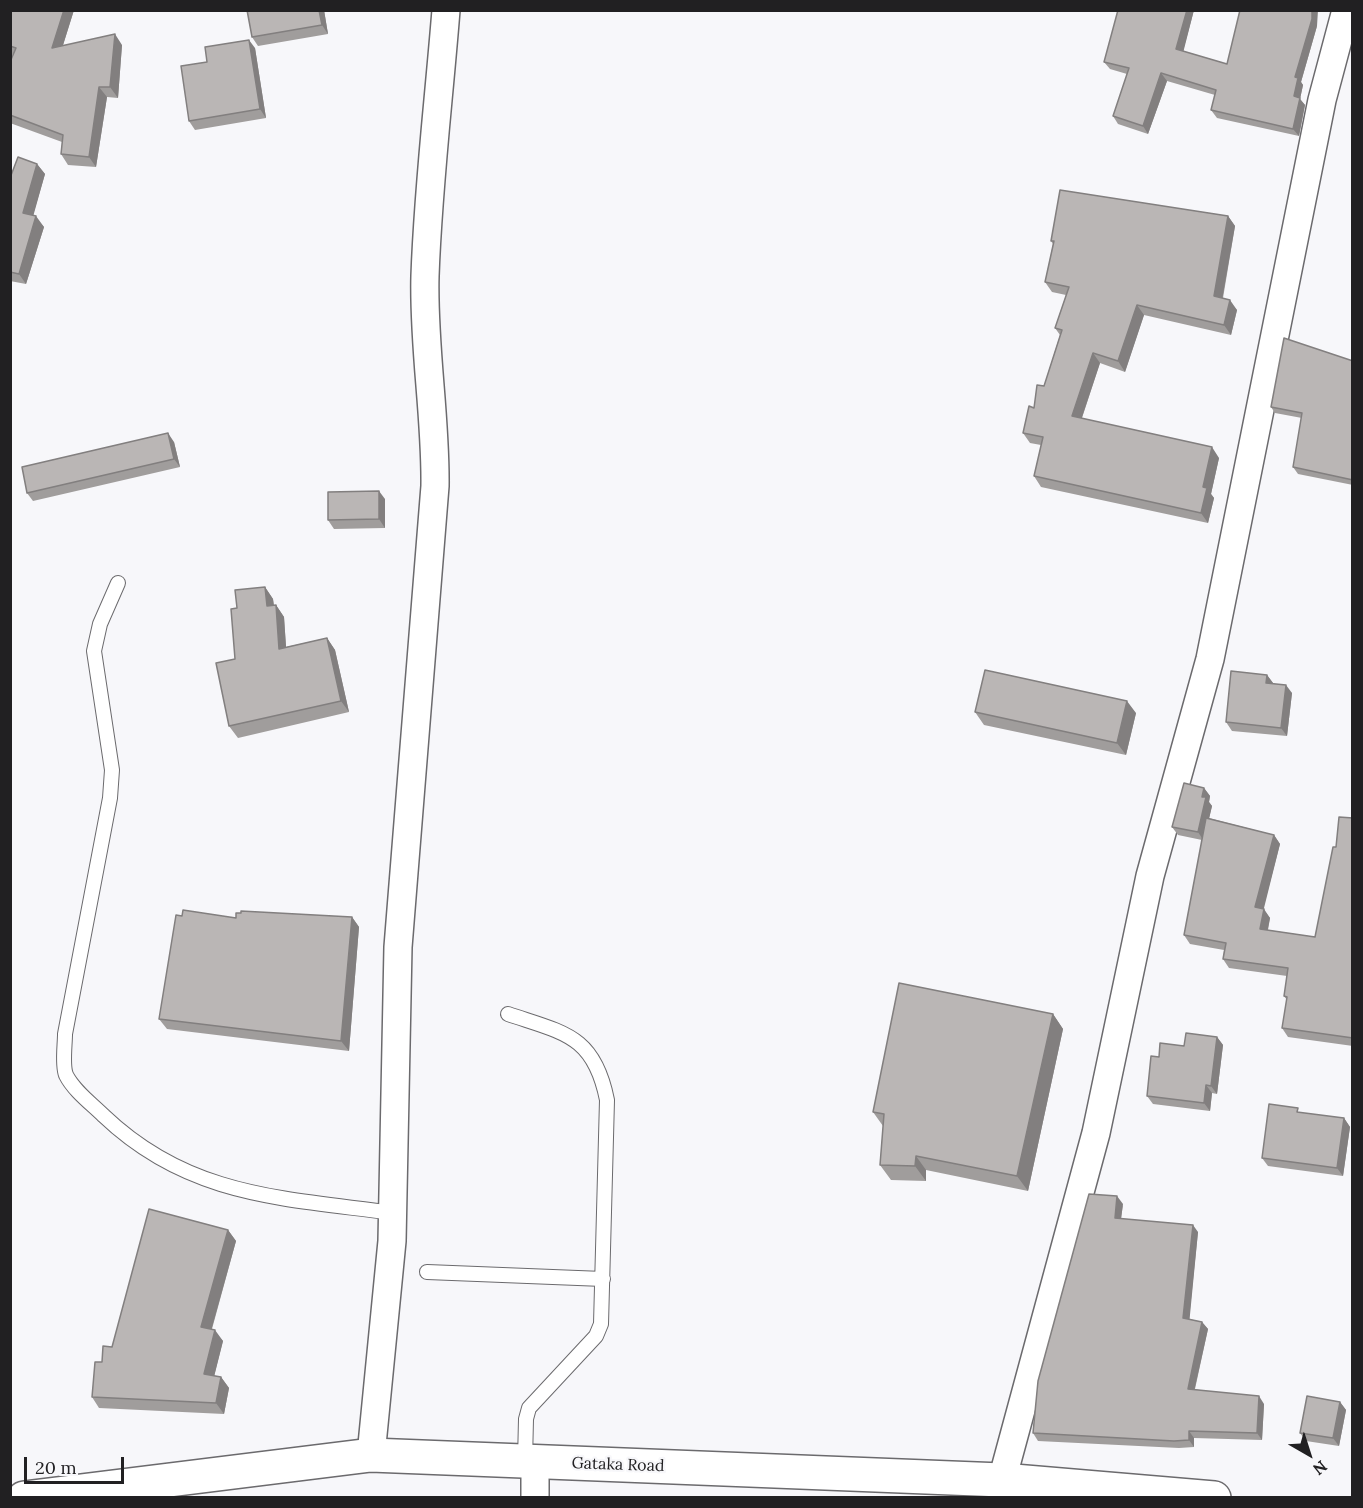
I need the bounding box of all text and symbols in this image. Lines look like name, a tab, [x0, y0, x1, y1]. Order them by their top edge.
north arrow	[1279, 1424, 1339, 1484]
scale bar	[27, 1445, 128, 1483]
street label: Gataka Road	[571, 1454, 665, 1476]
text: 20 m	[35, 1456, 77, 1479]
text: N	[1309, 1456, 1331, 1480]

